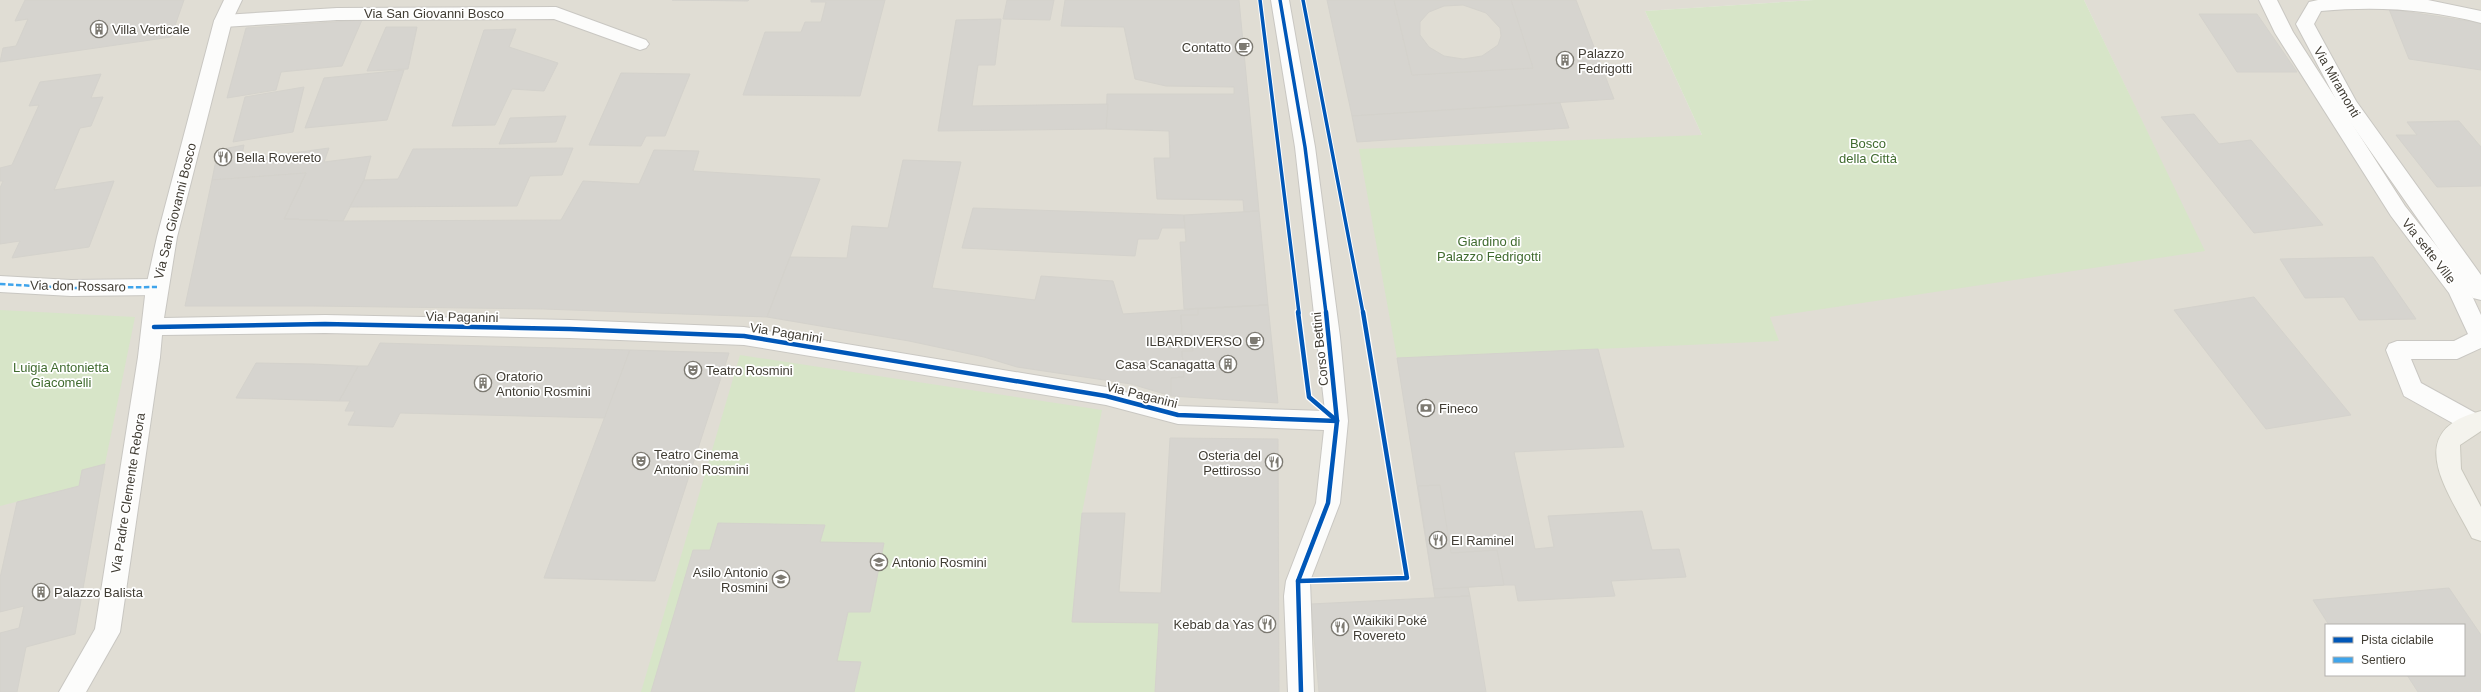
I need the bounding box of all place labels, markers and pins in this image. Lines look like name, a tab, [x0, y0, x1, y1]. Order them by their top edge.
building icon: Villa Verticale	[89, 19, 109, 39]
place label: Villa Verticale	[112, 22, 190, 37]
cafe icon: Contatto	[1234, 37, 1254, 57]
place label: Contatto	[1182, 40, 1231, 55]
place label: Palazzo Fedrigotti	[1578, 46, 1632, 76]
building icon: Palazzo Fedrigotti	[1555, 50, 1575, 70]
restaurant icon: Bella Rovereto	[213, 147, 233, 167]
place label: Bella Rovereto	[236, 150, 321, 165]
cafe icon: ILBARDIVERSO	[1245, 331, 1265, 351]
place label: ILBARDIVERSO	[1146, 334, 1242, 349]
building icon: Casa Scanagatta	[1218, 354, 1238, 374]
place label: Casa Scanagatta	[1115, 357, 1216, 372]
theatre icon: Teatro Rosmini	[683, 360, 703, 380]
place label: Teatro Rosmini	[706, 363, 793, 378]
place label: Oratorio Antonio Rosmini	[496, 369, 591, 399]
building icon: Oratorio Antonio Rosmini	[473, 373, 493, 393]
bank icon: Fineco	[1416, 398, 1436, 418]
place label: Fineco	[1439, 401, 1478, 416]
place label: Teatro Cinema Antonio Rosmini	[654, 447, 749, 477]
place label: Osteria del Pettirosso	[1198, 448, 1261, 478]
theatre icon: Teatro Cinema Antonio Rosmini	[631, 451, 651, 471]
restaurant icon: Osteria del Pettirosso	[1264, 452, 1284, 472]
restaurant icon: El Raminel	[1428, 530, 1448, 550]
place label: El Raminel	[1451, 533, 1514, 548]
school or university icon: Antonio Rosmini	[869, 552, 889, 572]
place label: Antonio Rosmini	[892, 555, 987, 570]
place label: Asilo Antonio Rosmini	[693, 565, 768, 595]
school or university icon: Asilo Antonio Rosmini	[771, 569, 791, 589]
building icon: Palazzo Balista	[31, 582, 51, 602]
place label: Palazzo Balista	[54, 585, 144, 600]
place label: Waikiki Poké Rovereto	[1353, 613, 1427, 643]
restaurant icon: Kebab da Yas	[1257, 614, 1277, 634]
place label: Kebab da Yas	[1174, 617, 1254, 632]
restaurant icon: Waikiki Poké Rovereto	[1330, 617, 1350, 637]

